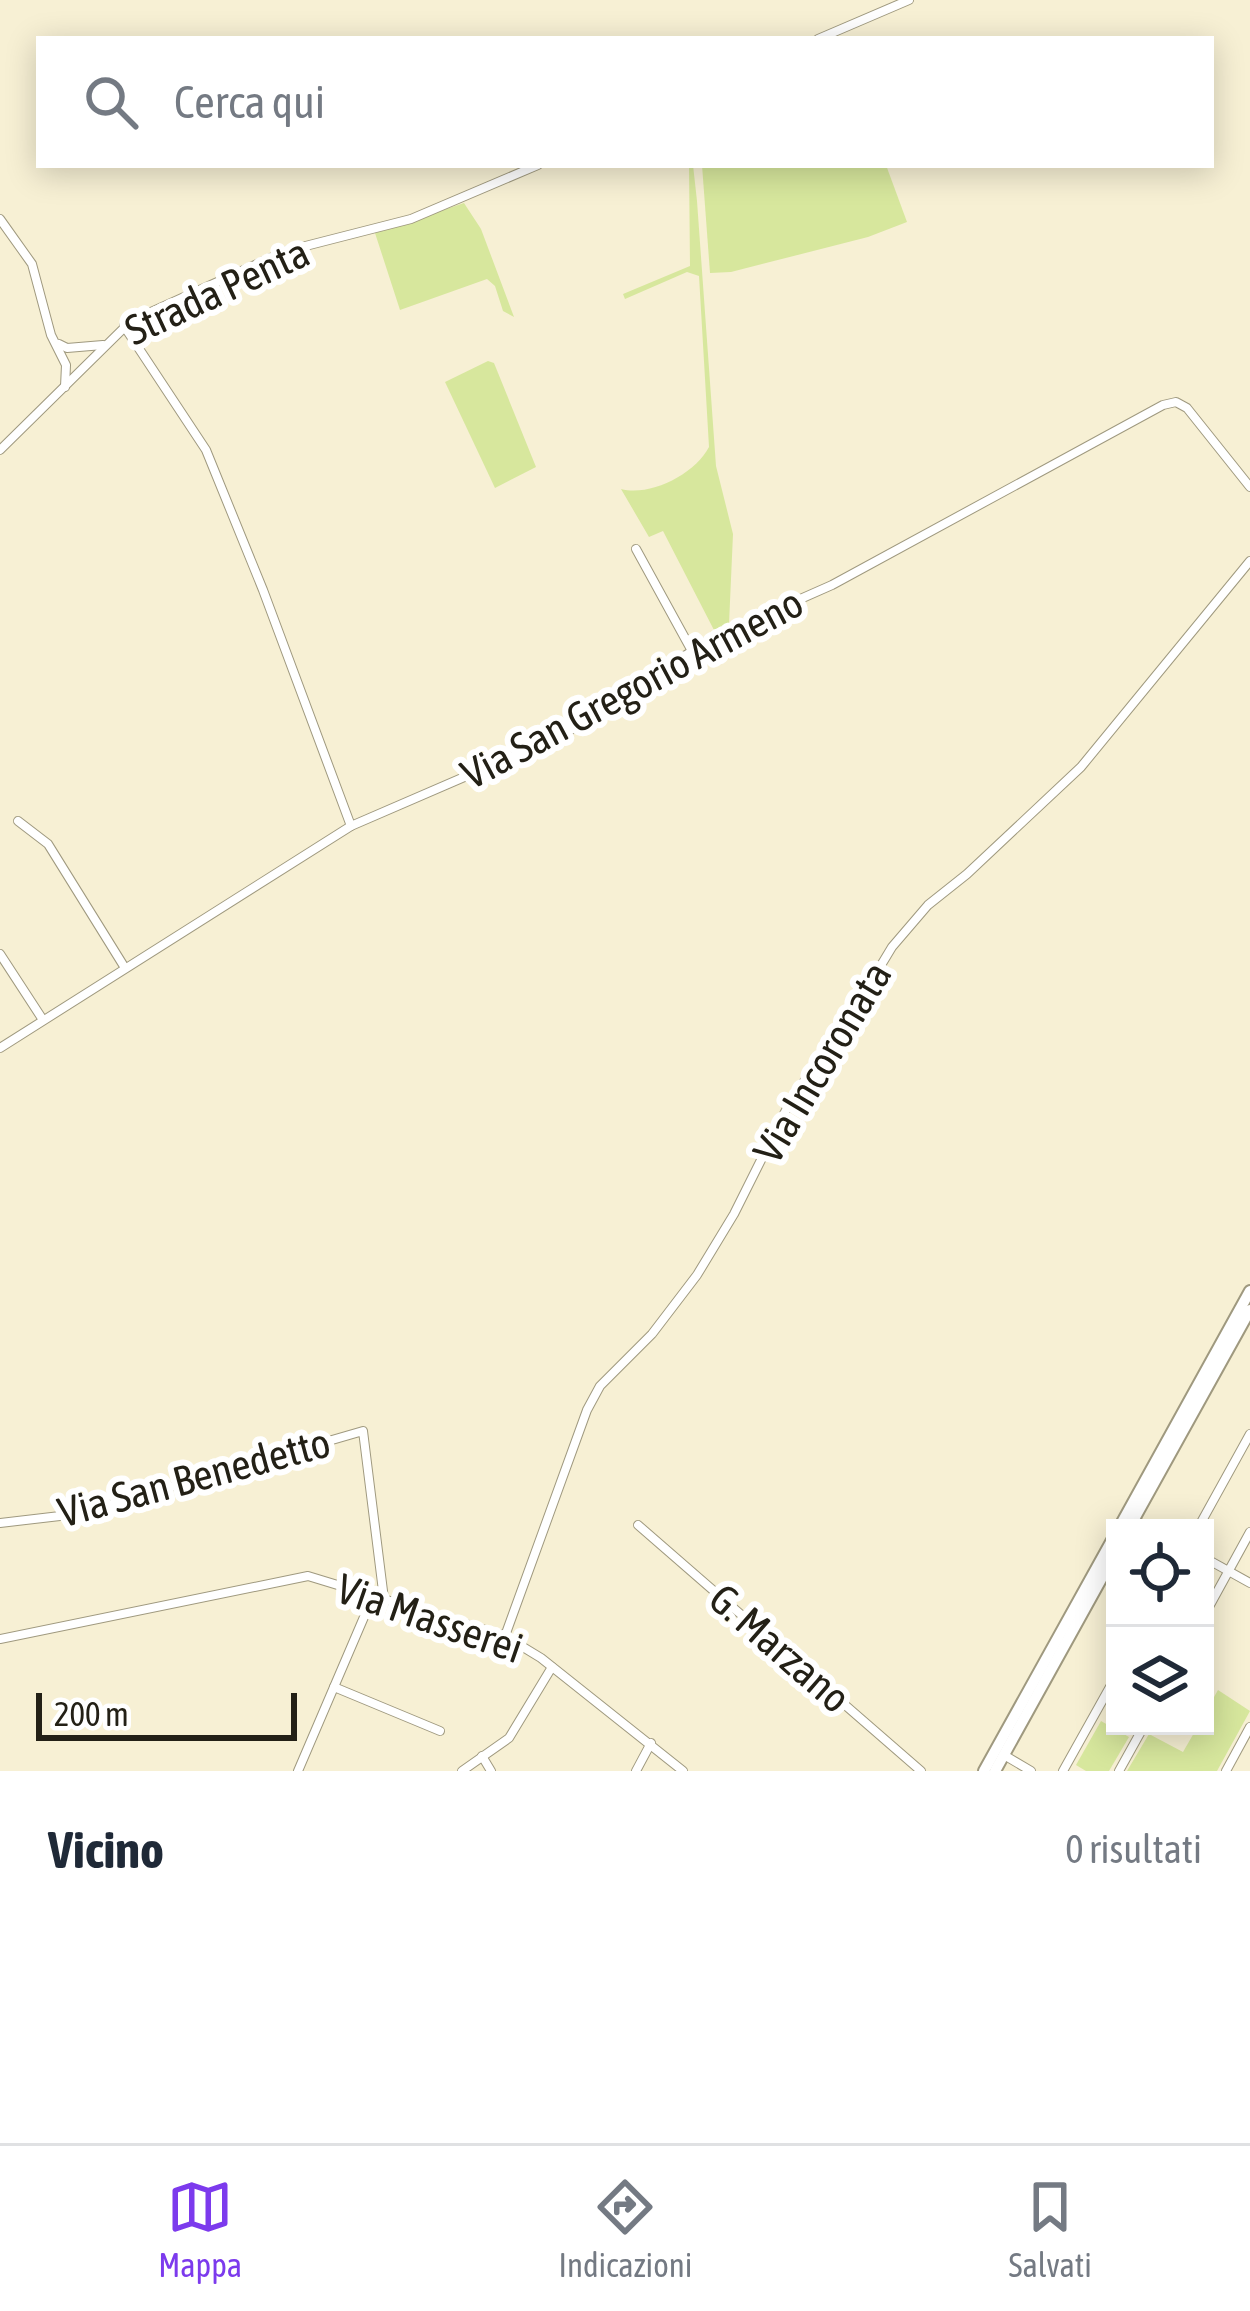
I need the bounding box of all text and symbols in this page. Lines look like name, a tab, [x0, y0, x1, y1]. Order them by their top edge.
search box	[36, 36, 1214, 168]
icon: search	[78, 69, 144, 135]
text: Cerca qui	[174, 76, 325, 128]
street label: Strada Penta	[117, 228, 317, 354]
street label: Via San Gregorio Armeno	[453, 578, 811, 798]
street label: Via Incoronata	[743, 953, 901, 1171]
street label: Via San Benedetto	[53, 1418, 335, 1536]
map controls	[1106, 1519, 1214, 1735]
button: locate	[1106, 1519, 1214, 1627]
street label: Via Masserei	[331, 1564, 529, 1672]
street label: G. Marzano	[700, 1574, 860, 1722]
button: layers	[1106, 1627, 1214, 1735]
scale bar	[36, 1687, 297, 1740]
text: 200 m	[54, 1695, 129, 1733]
text: Vicino	[48, 1820, 164, 1879]
text: 0 risultati	[1065, 1827, 1202, 1871]
tab: Mappa	[158, 2174, 242, 2284]
tab: Indicazioni	[558, 2174, 692, 2284]
tab: Salvati	[1009, 2174, 1092, 2284]

